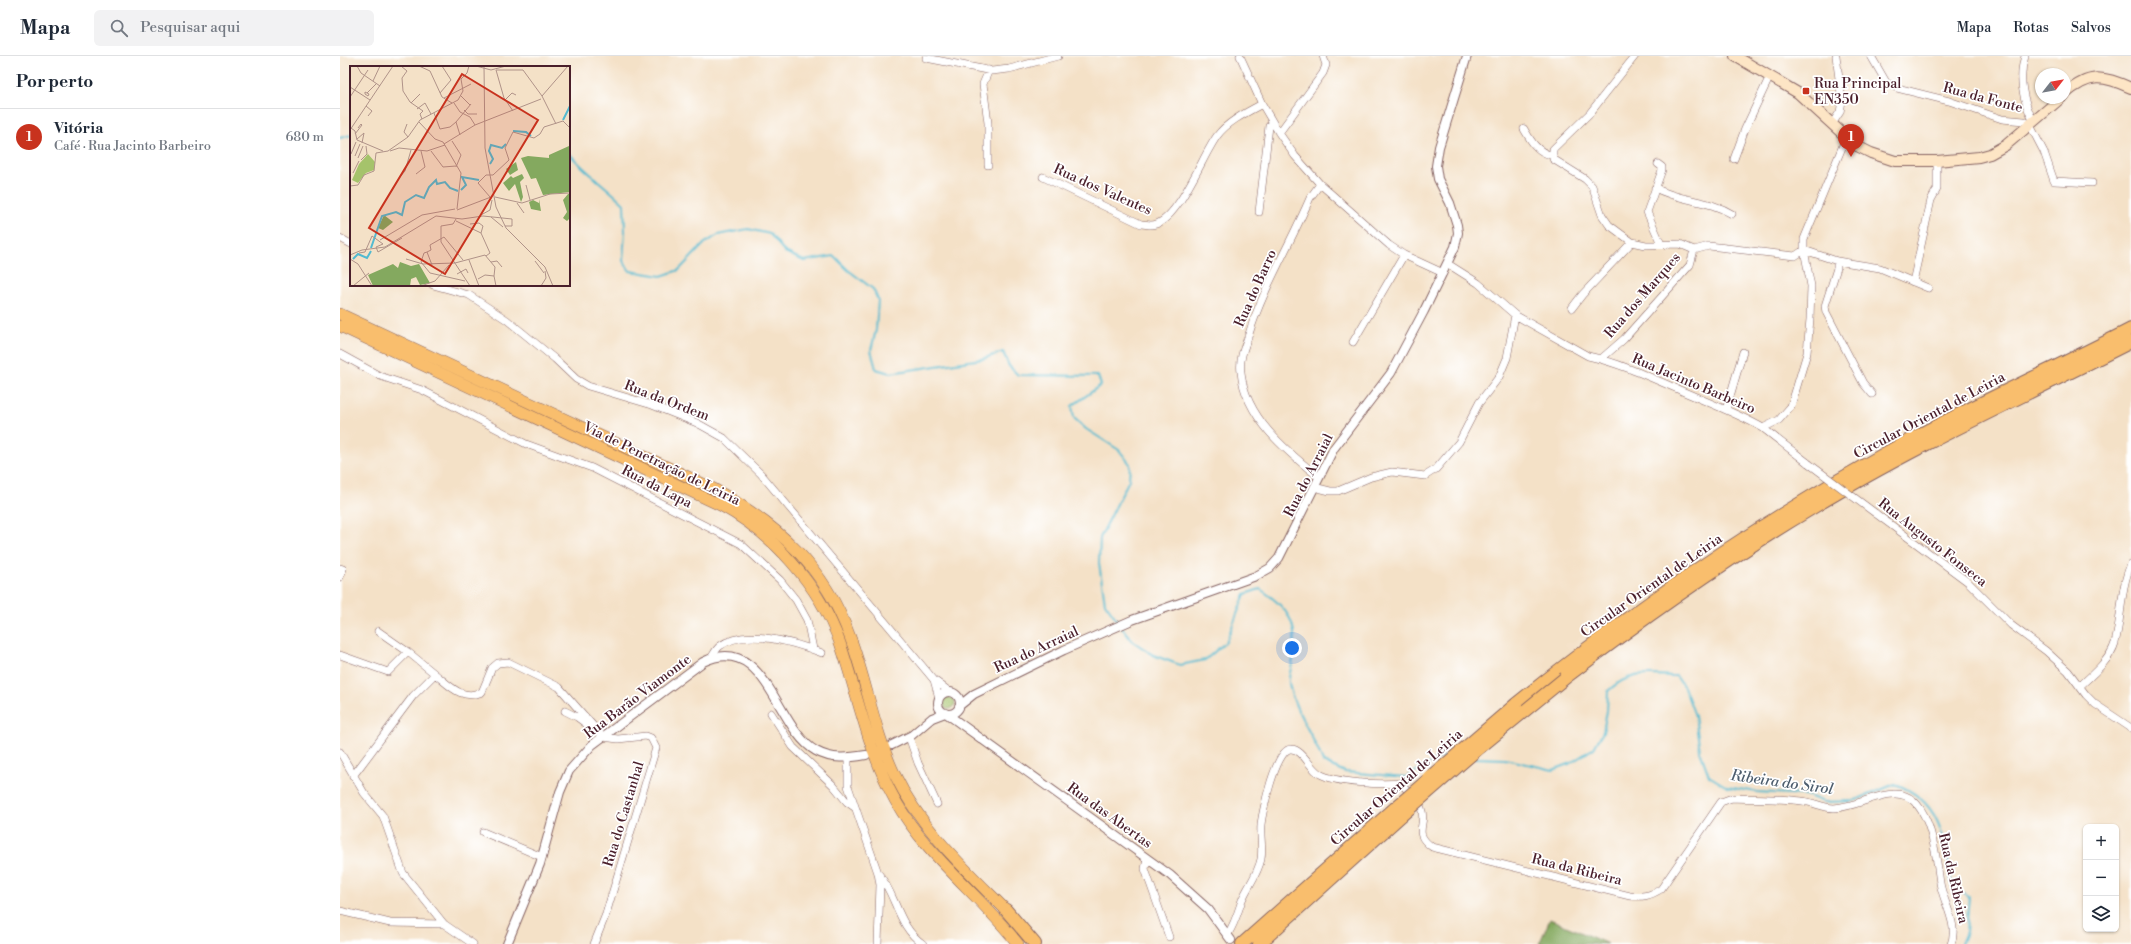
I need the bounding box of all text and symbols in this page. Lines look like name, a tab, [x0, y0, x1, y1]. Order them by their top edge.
search box	[94, 10, 374, 46]
text: Mapa	[20, 16, 70, 40]
icon: search	[108, 17, 130, 39]
text: Pesquisar aqui	[140, 18, 241, 37]
text: Mapa	[1957, 19, 1991, 37]
text: Rotas	[2013, 19, 2049, 37]
text: Salvos	[2071, 19, 2111, 37]
inset map	[350, 66, 570, 286]
north arrow	[2035, 68, 2071, 104]
text: Por perto	[16, 71, 93, 93]
place label: Rua Principal EN350	[1814, 75, 1902, 109]
street label: Rua da Fonte	[1941, 79, 2025, 117]
marker: Rua Principal EN350	[1801, 86, 1811, 96]
text: Vitória	[54, 119, 103, 138]
pin: 1	[1838, 124, 1864, 157]
text: 1	[26, 129, 32, 145]
text: 680 m	[285, 129, 324, 145]
text: Café · Rua Jacinto Barbeiro	[54, 138, 211, 154]
street label: Rua dos Valentes	[1051, 160, 1155, 220]
street label: Rua do Barro	[1231, 247, 1281, 330]
street label: Rua dos Marques	[1601, 249, 1685, 342]
street label: Rua Jacinto Barbeiro	[1629, 350, 1758, 418]
street label: Circular Oriental de Leiria	[1851, 368, 2009, 463]
street label: Rua da Ordem	[622, 376, 712, 425]
street label: Via de Penetração de Leiria	[579, 418, 744, 510]
street label: Rua do Arraial	[1280, 431, 1338, 520]
street label: Rua da Lapa	[618, 461, 696, 513]
street label: Rua Augusto Fonseca	[1874, 494, 1991, 592]
street label: Circular Oriental de Leiria	[1577, 530, 1727, 642]
street label: Rua do Arraial	[991, 622, 1082, 677]
your location	[1282, 638, 1302, 658]
street label: Rua Barão Viamonte	[580, 651, 695, 743]
street label: Circular Oriental de Leiria	[1327, 725, 1467, 850]
street label: Rua do Castanhal	[599, 759, 649, 869]
water label: Ribeira do Sirol	[1728, 766, 1835, 799]
street label: Rua das Abertas	[1063, 779, 1156, 853]
map controls	[2083, 824, 2119, 932]
button: +	[2083, 824, 2119, 860]
street label: Rua da Ribeira	[1934, 831, 1972, 926]
street label: Rua da Ribeira	[1530, 850, 1625, 890]
button: −	[2083, 860, 2119, 896]
button: layers	[2083, 896, 2119, 932]

